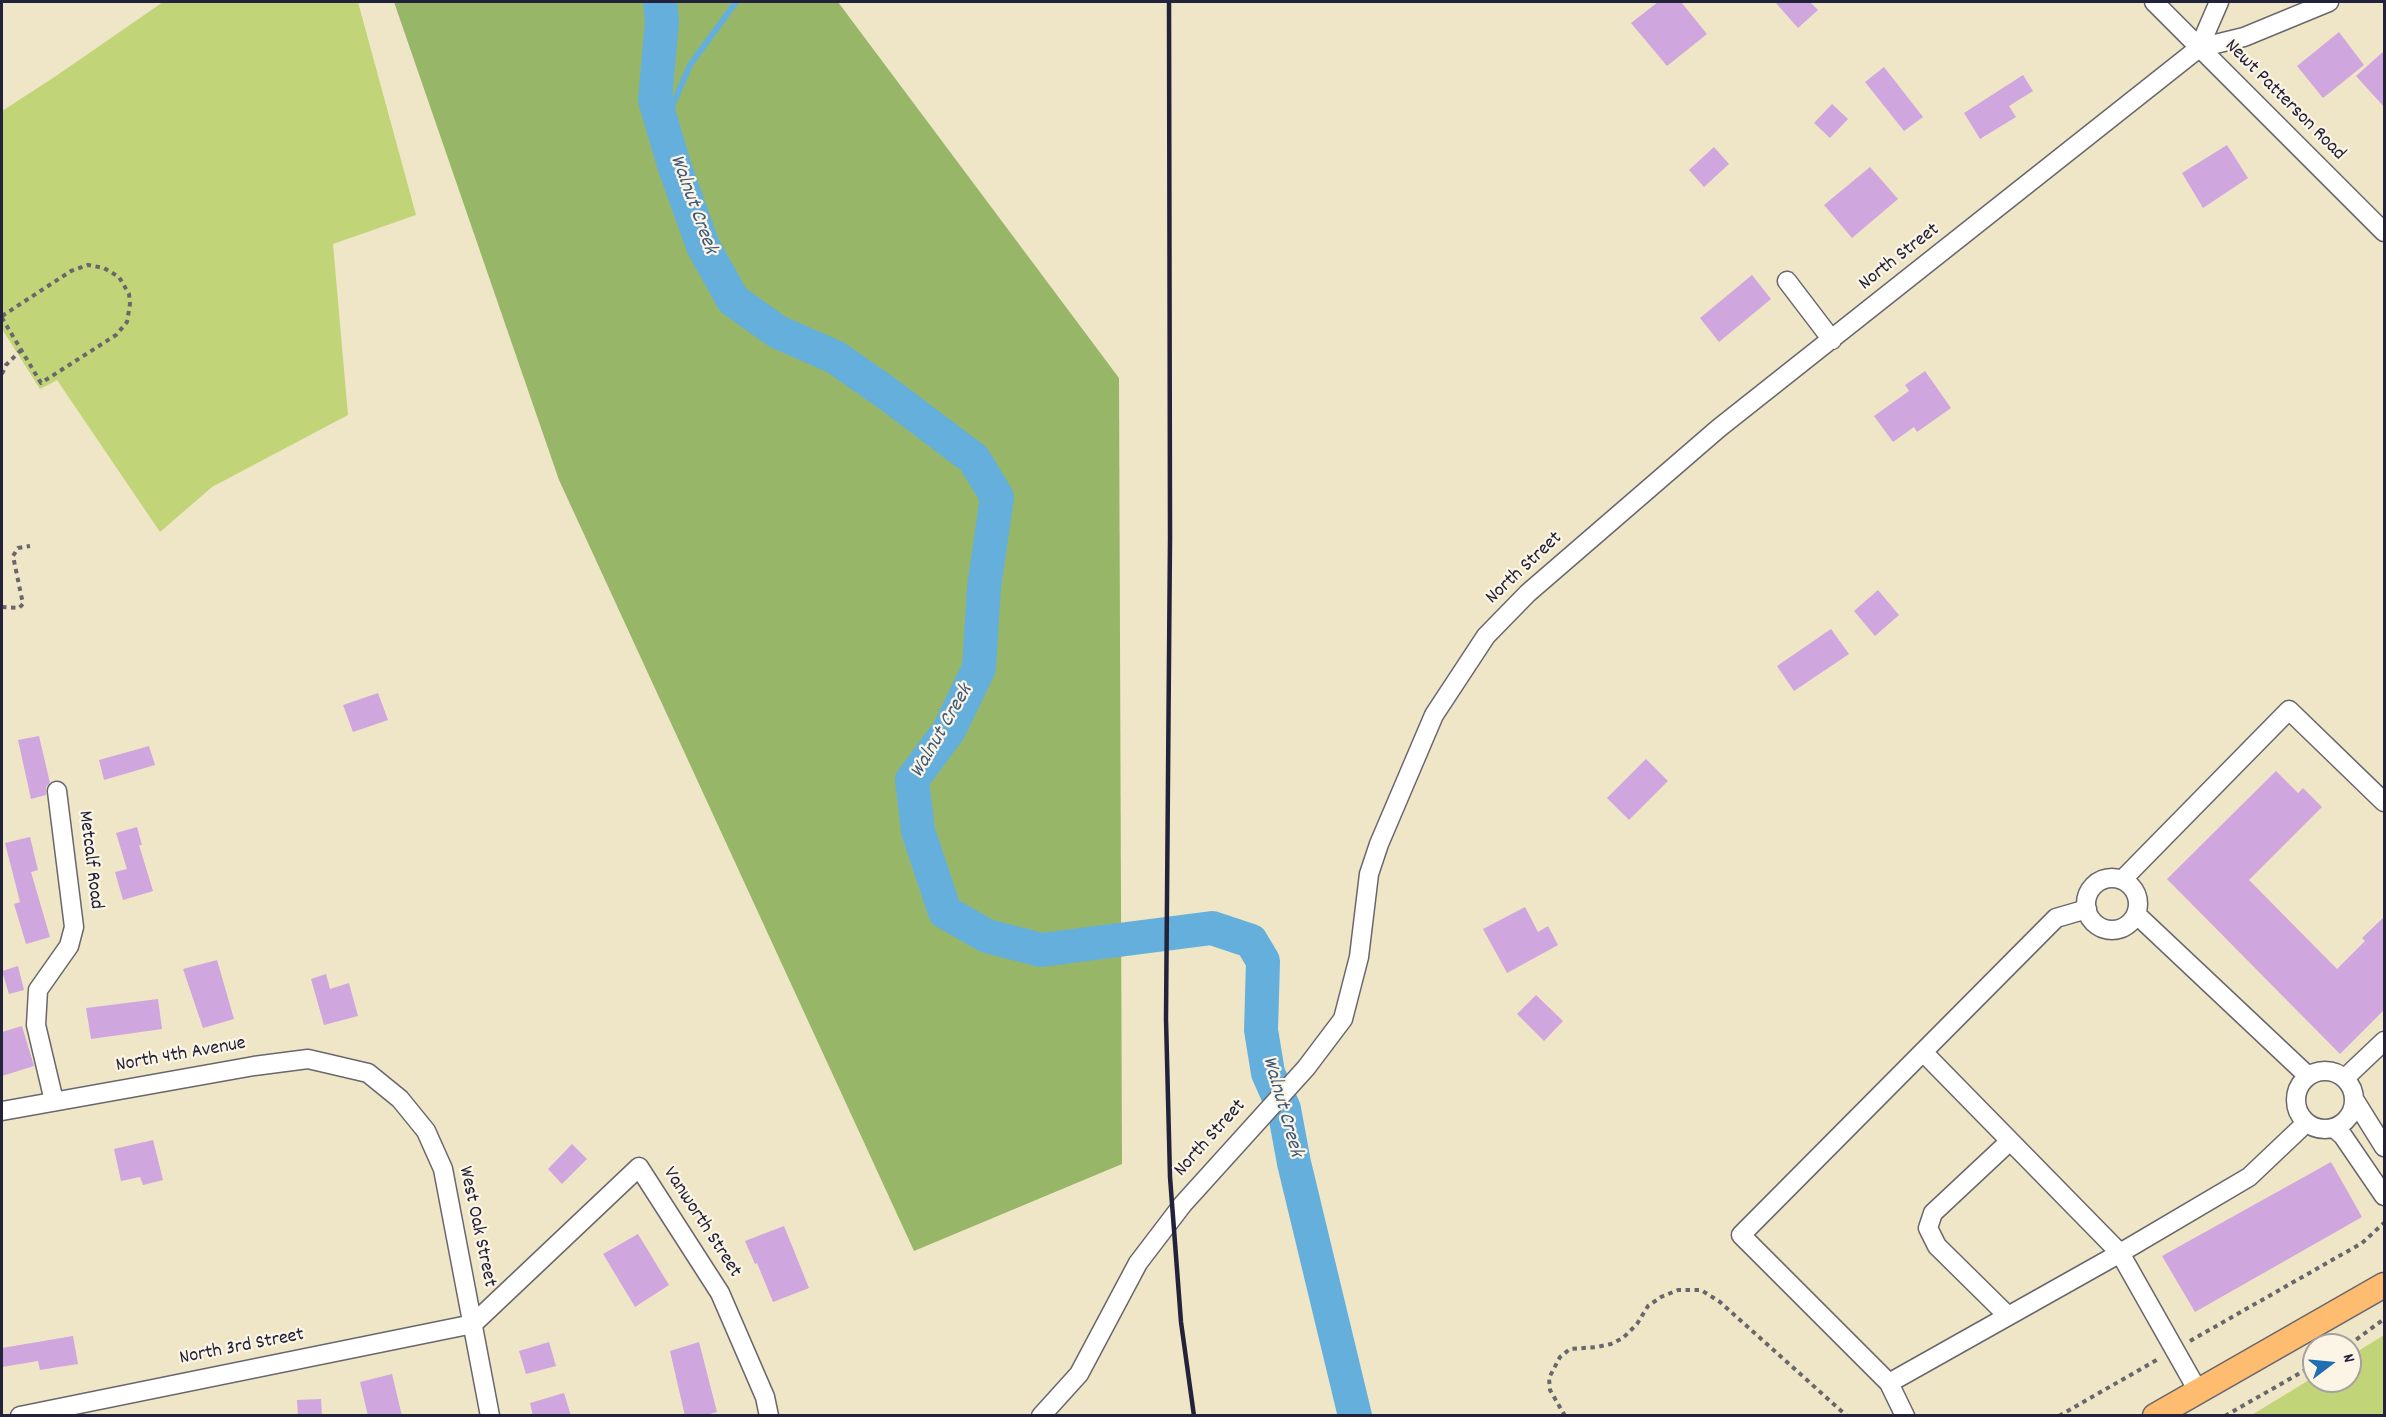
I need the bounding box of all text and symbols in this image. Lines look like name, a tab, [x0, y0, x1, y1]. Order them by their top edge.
street label: Newt Patterson Road	[2218, 35, 2350, 167]
water label: Walnut Creek	[662, 152, 722, 258]
street label: North Street	[1855, 219, 1945, 297]
street label: North Street	[1482, 528, 1568, 610]
water label: Walnut Creek	[906, 681, 980, 783]
street label: Metcalf Road	[71, 809, 107, 911]
street label: North 4th Avenue	[114, 1033, 248, 1079]
water label: Walnut Creek	[1255, 1054, 1307, 1160]
street label: North Street	[1170, 1095, 1252, 1183]
street label: Vanworth Street	[656, 1163, 746, 1283]
street label: West Oak Street	[451, 1164, 501, 1290]
street label: North 3rd Street	[178, 1324, 306, 1372]
north arrow	[2302, 1333, 2362, 1393]
text: N	[2336, 1351, 2360, 1365]

